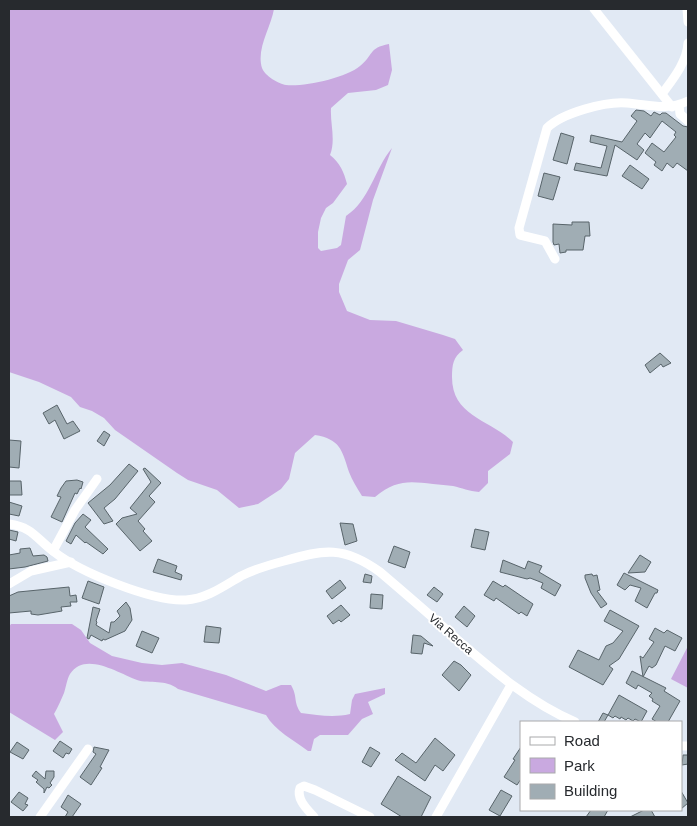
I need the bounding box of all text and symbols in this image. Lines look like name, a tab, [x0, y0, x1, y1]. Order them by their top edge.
street label: Via Recca	[426, 611, 476, 657]
legend	[520, 721, 682, 811]
text: Road	[564, 732, 600, 749]
text: Park	[564, 757, 595, 774]
text: Building	[564, 782, 617, 799]

